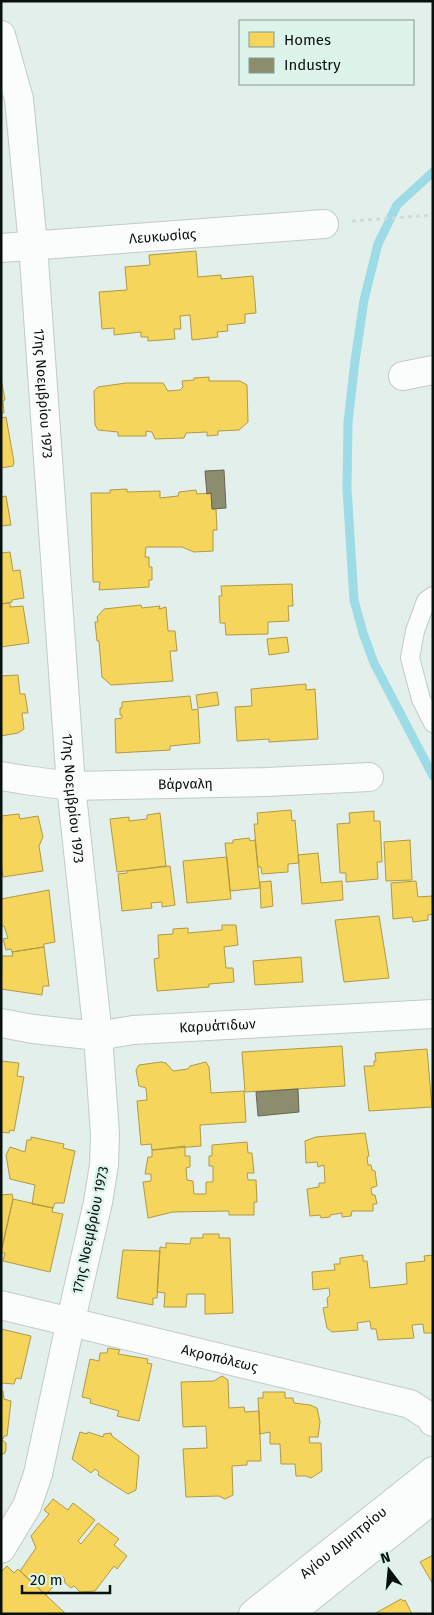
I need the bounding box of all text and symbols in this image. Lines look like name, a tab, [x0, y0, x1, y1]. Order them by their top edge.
legend	[239, 20, 414, 85]
text: Homes	[284, 31, 331, 49]
text: Industry	[284, 56, 341, 74]
street label: Λευκωσίας	[128, 225, 197, 247]
street label: 17ης Νοεμβρίου 1973	[30, 328, 56, 459]
street label: 17ης Νοεμβρίου 1973	[58, 733, 87, 864]
street label: Βάρναλη	[158, 775, 213, 793]
street label: Καρυάτιδων	[179, 1015, 256, 1037]
street label: 17ης Νοεμβρίου 1973	[69, 1165, 112, 1295]
street label: Ακροπόλεως	[180, 1341, 260, 1376]
street label: Αγίου Δημητρίου	[297, 1503, 390, 1582]
north arrow	[364, 1545, 414, 1595]
text: N	[379, 1549, 392, 1567]
scale bar	[22, 1562, 110, 1594]
text: 20 m	[30, 1571, 63, 1589]

